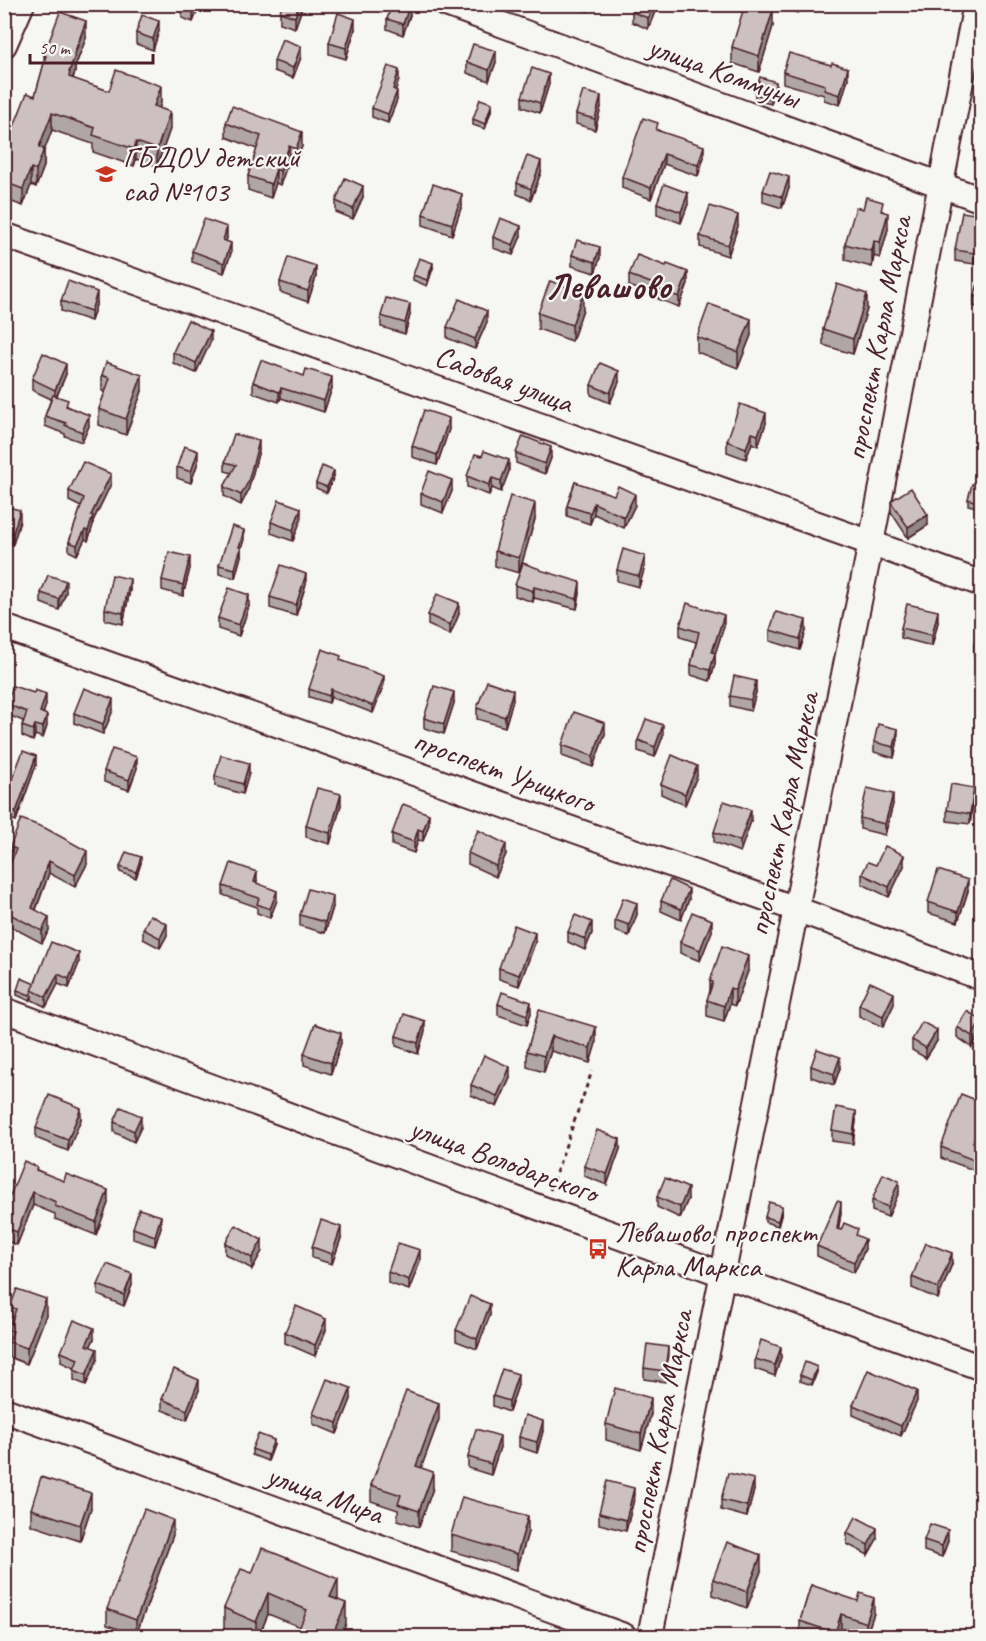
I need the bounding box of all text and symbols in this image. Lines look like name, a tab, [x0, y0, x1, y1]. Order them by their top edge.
street label: улица Коммуны	[641, 26, 807, 118]
scale bar	[30, 27, 153, 65]
text: 50 m	[39, 37, 72, 59]
place label: ГБДОУ детский сад №103	[123, 138, 302, 210]
school or university icon: ГБДОУ детский сад №103	[94, 162, 118, 186]
street label: проспект Карла Маркса	[836, 210, 921, 463]
district label: Левашово	[546, 263, 673, 309]
street label: Садовая улица	[430, 337, 580, 422]
street label: проспект Карла Маркса	[739, 686, 828, 939]
street label: проспект Урицкого	[409, 721, 603, 822]
street label: улица Володарского	[403, 1108, 606, 1213]
place label: Левашово, проспект Карла Маркса	[615, 1213, 818, 1285]
bus stop icon: Левашово, проспект Карла Маркса	[586, 1237, 610, 1261]
street label: проспект Карла Маркса	[617, 1304, 702, 1557]
street label: улица Мира	[260, 1455, 390, 1533]

